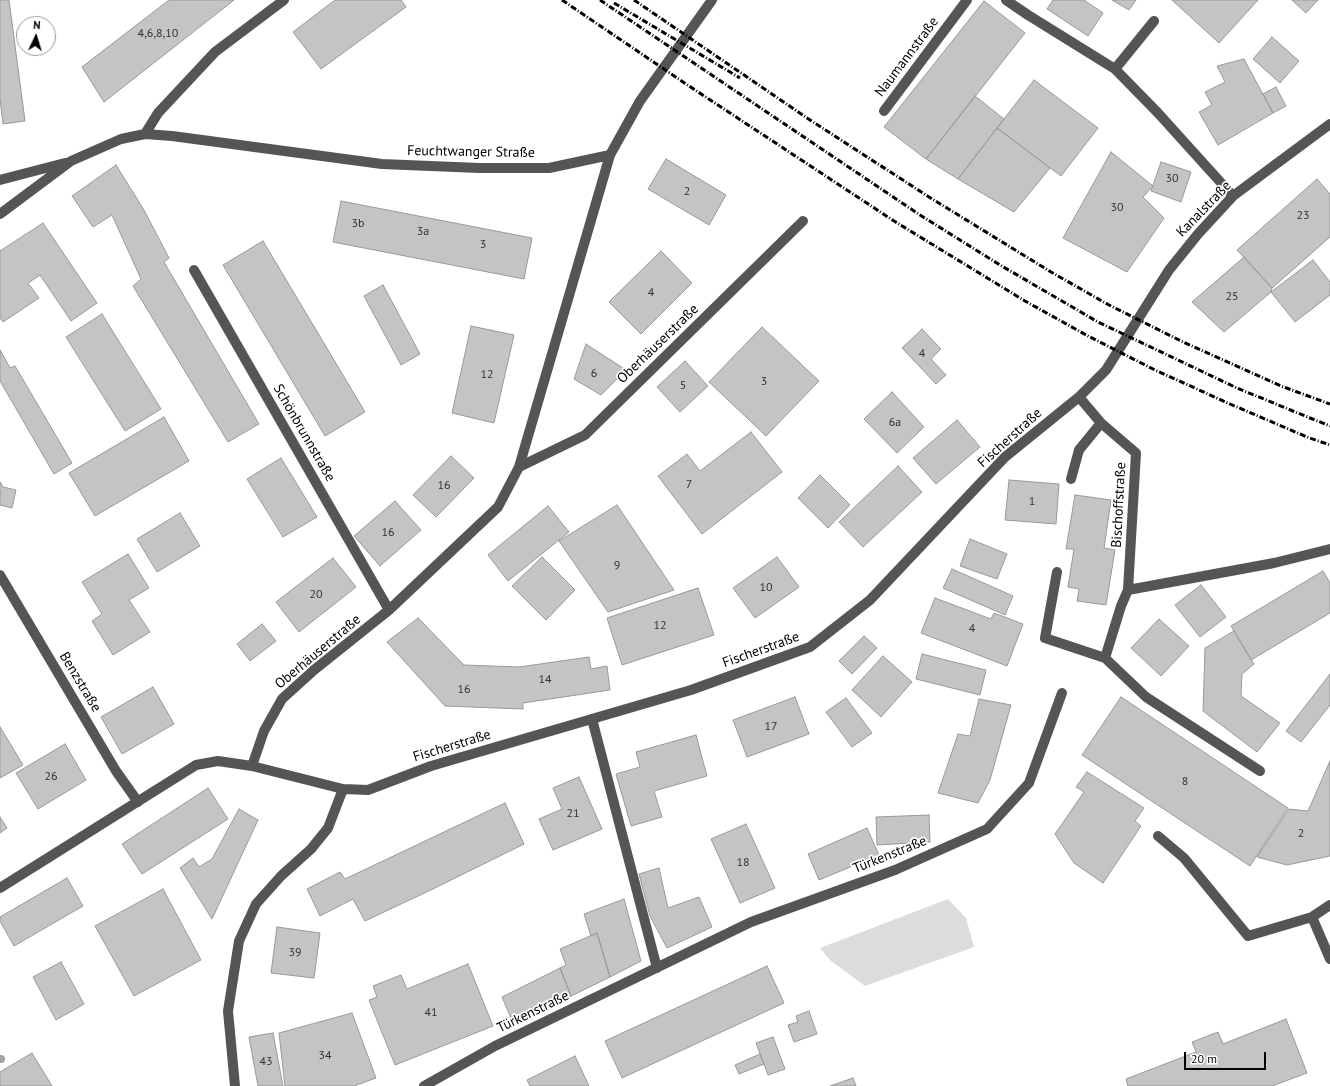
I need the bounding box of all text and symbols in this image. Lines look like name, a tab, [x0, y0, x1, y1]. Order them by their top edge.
street label: Naumannstraße	[872, 14, 942, 100]
north arrow	[16, 16, 56, 56]
text: N	[33, 18, 41, 32]
house number: 4,6,8,10	[138, 27, 178, 41]
street label: Feuchtwanger Straße	[407, 142, 535, 162]
house number: 30	[1165, 172, 1179, 186]
street label: Kanalstraße	[1173, 177, 1235, 241]
house number: 2	[684, 185, 690, 199]
house number: 30	[1110, 201, 1124, 215]
house number: 23	[1296, 209, 1310, 223]
house number: 3b	[351, 217, 365, 231]
house number: 3a	[417, 225, 429, 239]
house number: 3	[480, 238, 486, 252]
house number: 4	[648, 286, 654, 300]
house number: 25	[1225, 290, 1239, 304]
street label: Oberhäuserstraße	[614, 301, 702, 387]
house number: 4	[919, 347, 925, 361]
house number: 6	[591, 367, 597, 381]
house number: 12	[480, 368, 494, 382]
house number: 3	[761, 375, 767, 389]
house number: 5	[680, 379, 686, 393]
street label: Schönbrunnstraße	[269, 381, 339, 485]
street label: Fischerstraße	[974, 405, 1046, 471]
house number: 6a	[889, 416, 901, 430]
street label: Bischoffstraße	[1108, 462, 1130, 548]
house number: 7	[686, 478, 692, 492]
house number: 16	[437, 479, 451, 493]
house number: 1	[1029, 495, 1035, 509]
house number: 16	[381, 526, 395, 540]
house number: 9	[614, 559, 620, 573]
house number: 10	[759, 581, 773, 595]
house number: 20	[309, 588, 323, 602]
street label: Oberhäuserstraße	[272, 611, 364, 693]
house number: 12	[653, 619, 667, 633]
house number: 4	[969, 622, 975, 636]
street label: Fischerstraße	[720, 628, 802, 672]
street label: Benzstraße	[56, 649, 104, 715]
house number: 14	[538, 673, 552, 687]
house number: 16	[457, 683, 471, 697]
house number: 17	[764, 720, 778, 734]
street label: Fischerstraße	[411, 726, 493, 766]
house number: 26	[44, 770, 58, 784]
house number: 8	[1182, 775, 1188, 789]
house number: 21	[566, 807, 580, 821]
house number: 2	[1298, 827, 1304, 841]
street label: Türkenstraße	[851, 833, 929, 877]
house number: 18	[736, 856, 750, 870]
house number: 39	[288, 946, 302, 960]
street label: Türkenstraße	[494, 987, 572, 1037]
house number: 41	[424, 1006, 438, 1020]
scale bar	[1186, 1044, 1268, 1070]
house number: 34	[318, 1049, 332, 1063]
text: 20 m	[1191, 1051, 1217, 1066]
house number: 43	[259, 1055, 273, 1069]

